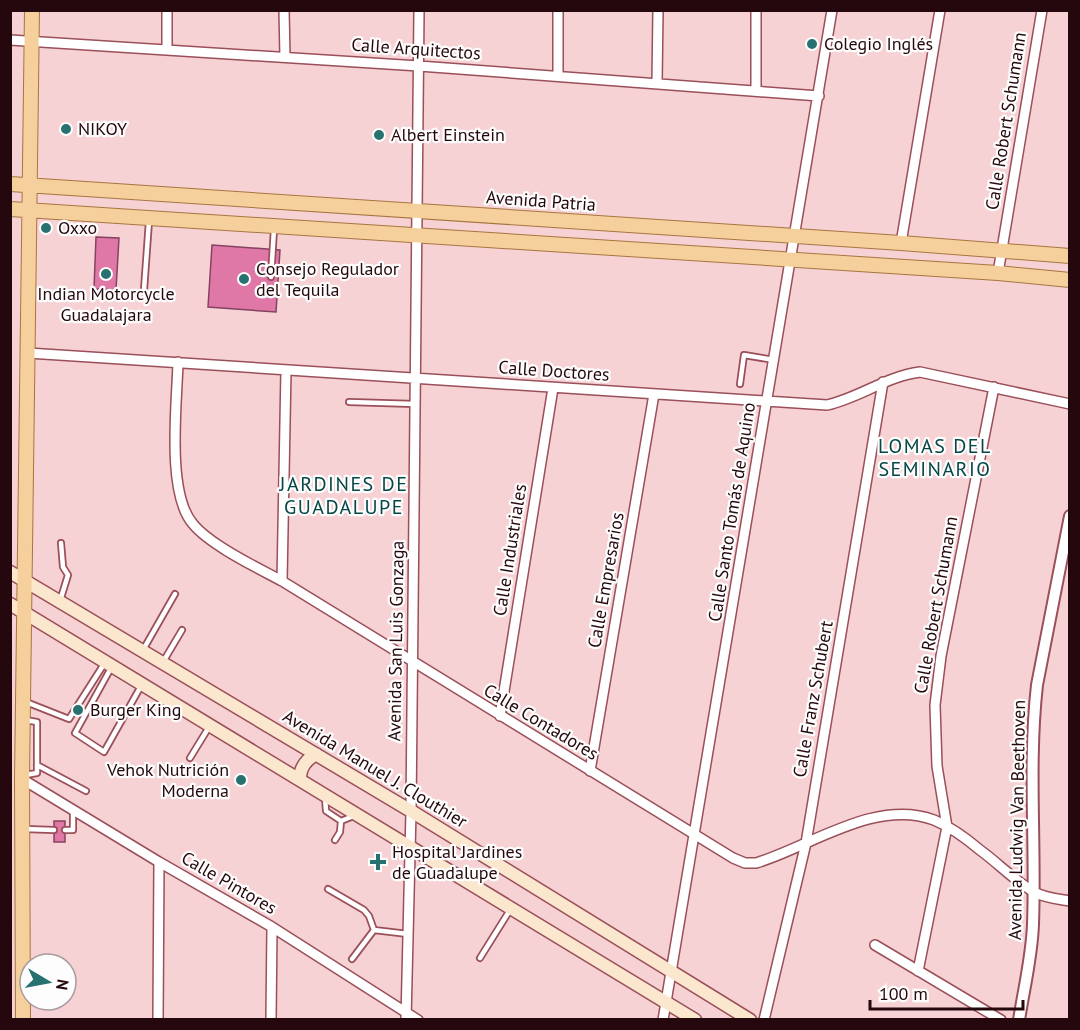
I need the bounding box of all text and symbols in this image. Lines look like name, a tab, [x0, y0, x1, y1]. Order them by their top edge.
street label: Calle Robert Schumann	[980, 30, 1031, 211]
place label: Colegio Inglés	[824, 32, 933, 55]
street label: Calle Arquitectos	[351, 33, 482, 64]
marker: Colegio Inglés	[805, 37, 819, 51]
place label: NIKOY	[78, 117, 127, 140]
marker: NIKOY	[59, 122, 73, 136]
place label: Albert Einstein	[391, 123, 505, 146]
marker: Albert Einstein	[372, 128, 386, 142]
street label: Avenida Patria	[485, 185, 597, 216]
place label: Oxxo	[58, 216, 97, 239]
marker: Oxxo	[39, 221, 53, 235]
place label: Consejo Regulador del Tequila	[256, 257, 399, 301]
marker: Indian Motorcycle Guadalajara	[99, 267, 113, 281]
marker: Consejo Regulador del Tequila	[237, 272, 251, 286]
place label: Indian Motorcycle Guadalajara	[37, 282, 175, 326]
street label: Calle Doctores	[498, 355, 610, 386]
street label: Calle Santo Tomás de Aquino	[703, 401, 760, 623]
district label: LOMAS DEL SEMINARIO	[878, 433, 992, 482]
district label: JARDINES DE GUADALUPE	[279, 471, 408, 520]
street label: Calle Industriales	[488, 482, 531, 618]
street label: Calle Empresarios	[582, 510, 629, 650]
street label: Calle Robert Schumann	[909, 514, 962, 695]
street label: Avenida San Luis Gonzaga	[382, 540, 409, 742]
street label: Calle Franz Schubert	[787, 619, 838, 779]
street label: Calle Contadores	[480, 678, 603, 765]
place label: Burger King	[90, 698, 181, 721]
street label: Avenida Ludwig Van Beethoven	[1003, 700, 1030, 940]
marker: Burger King	[71, 703, 85, 717]
street label: Avenida Manuel J. Clouthier	[279, 704, 472, 833]
place label: Vehok Nutrición Moderna	[106, 758, 229, 802]
marker: Vehok Nutrición Moderna	[234, 773, 248, 787]
place label: Hospital Jardines de Guadalupe	[392, 840, 522, 884]
street label: Calle Pintores	[177, 846, 281, 919]
marker: Hospital Jardines de Guadalupe	[369, 853, 387, 871]
north arrow	[18, 952, 78, 1012]
scale bar	[870, 973, 1023, 1011]
text: N	[52, 978, 74, 992]
text: 100 m	[879, 982, 928, 1005]

